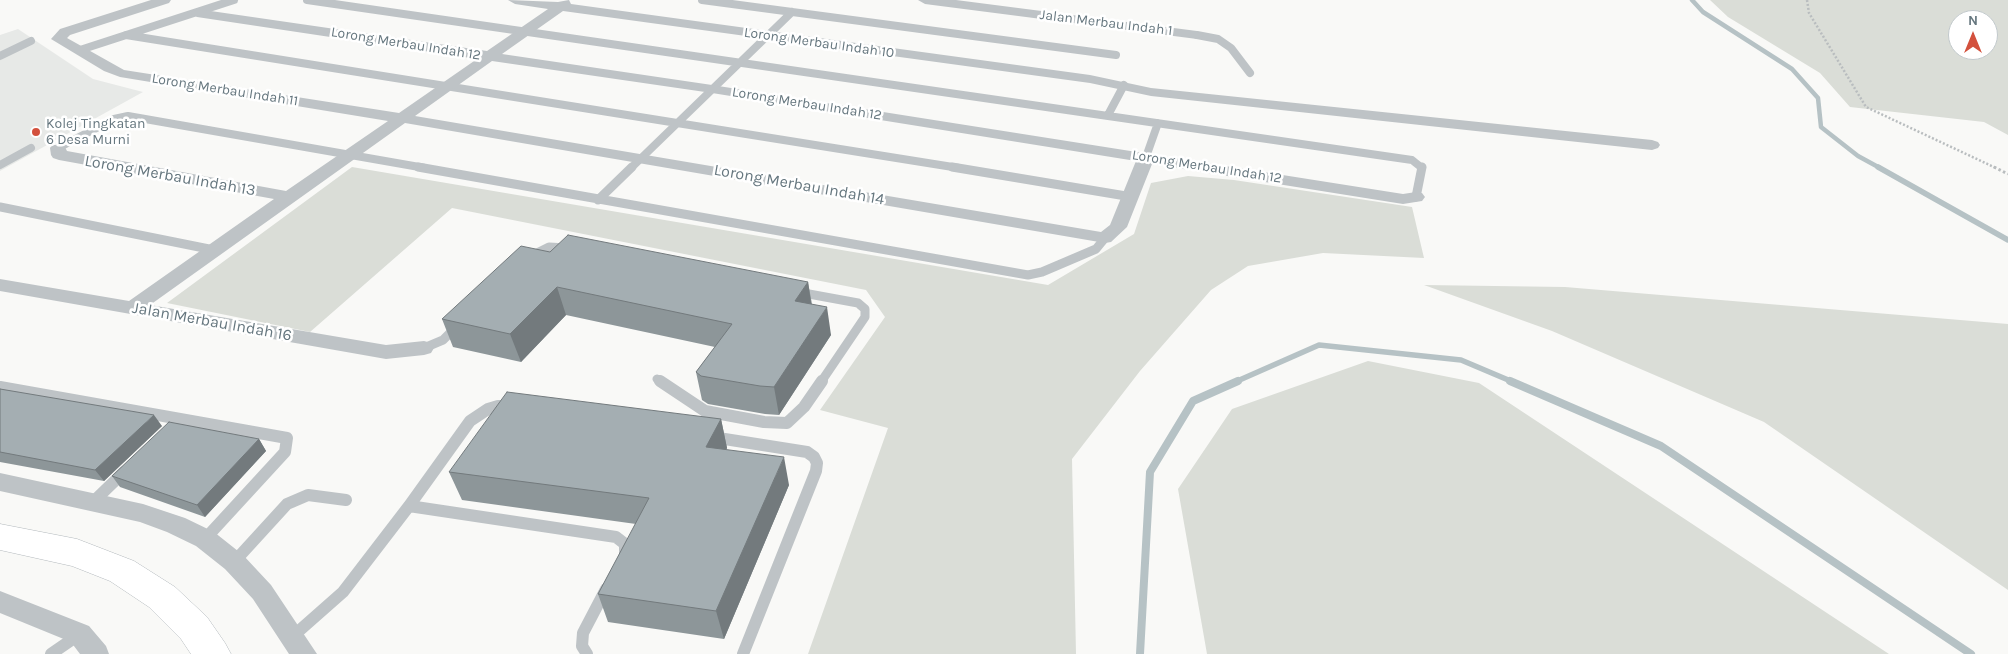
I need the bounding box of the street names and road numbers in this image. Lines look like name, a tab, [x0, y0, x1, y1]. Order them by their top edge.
street label: Jalan Merbau Indah 1	[1039, 7, 1173, 39]
street label: Lorong Merbau Indah 12	[330, 24, 482, 64]
street label: Lorong Merbau Indah 10	[743, 24, 895, 62]
street label: Lorong Merbau Indah 11	[151, 70, 299, 110]
street label: Lorong Merbau Indah 12	[731, 84, 883, 124]
street label: Lorong Merbau Indah 12	[1131, 147, 1283, 187]
street label: Lorong Merbau Indah 13	[83, 152, 257, 200]
street label: Lorong Merbau Indah 14	[712, 161, 886, 209]
street label: Jalan Merbau Indah 16	[131, 299, 293, 345]

